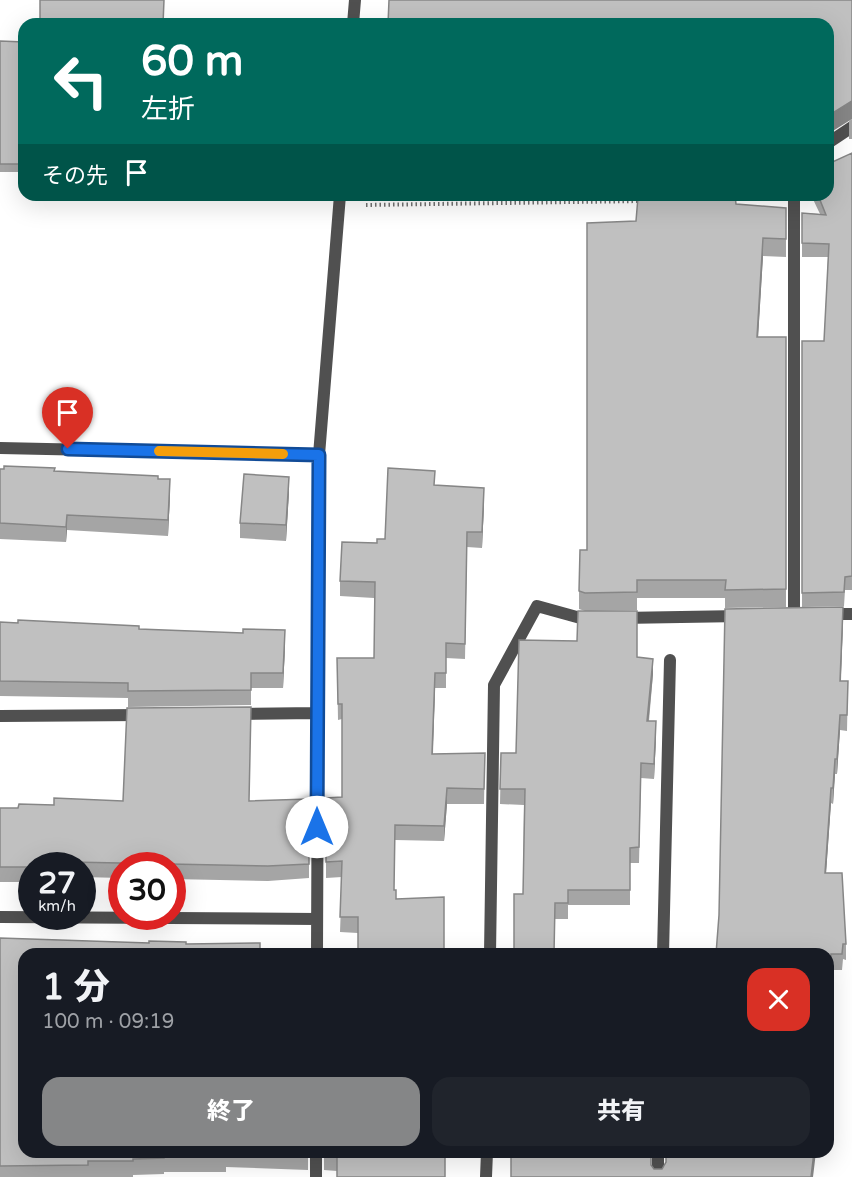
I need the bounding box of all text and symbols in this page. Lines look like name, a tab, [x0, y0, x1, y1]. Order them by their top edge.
text: 60 m	[141, 36, 243, 87]
icon: left	[42, 42, 120, 120]
text: 左折	[141, 93, 195, 126]
icon: arrive	[120, 156, 153, 189]
text: その先	[42, 163, 108, 189]
pin	[42, 387, 93, 449]
icon: arrive	[51, 396, 84, 429]
position arrow	[285, 795, 349, 859]
speed limit sign: 30	[108, 852, 186, 930]
text: 27	[38, 865, 76, 902]
text: km/h	[38, 897, 76, 915]
text: 1 分	[42, 966, 110, 1009]
button: close	[747, 968, 810, 1031]
text: 100 m · 09:19	[42, 1010, 174, 1034]
button: 終了	[42, 1077, 420, 1146]
button: 共有	[432, 1077, 810, 1146]

